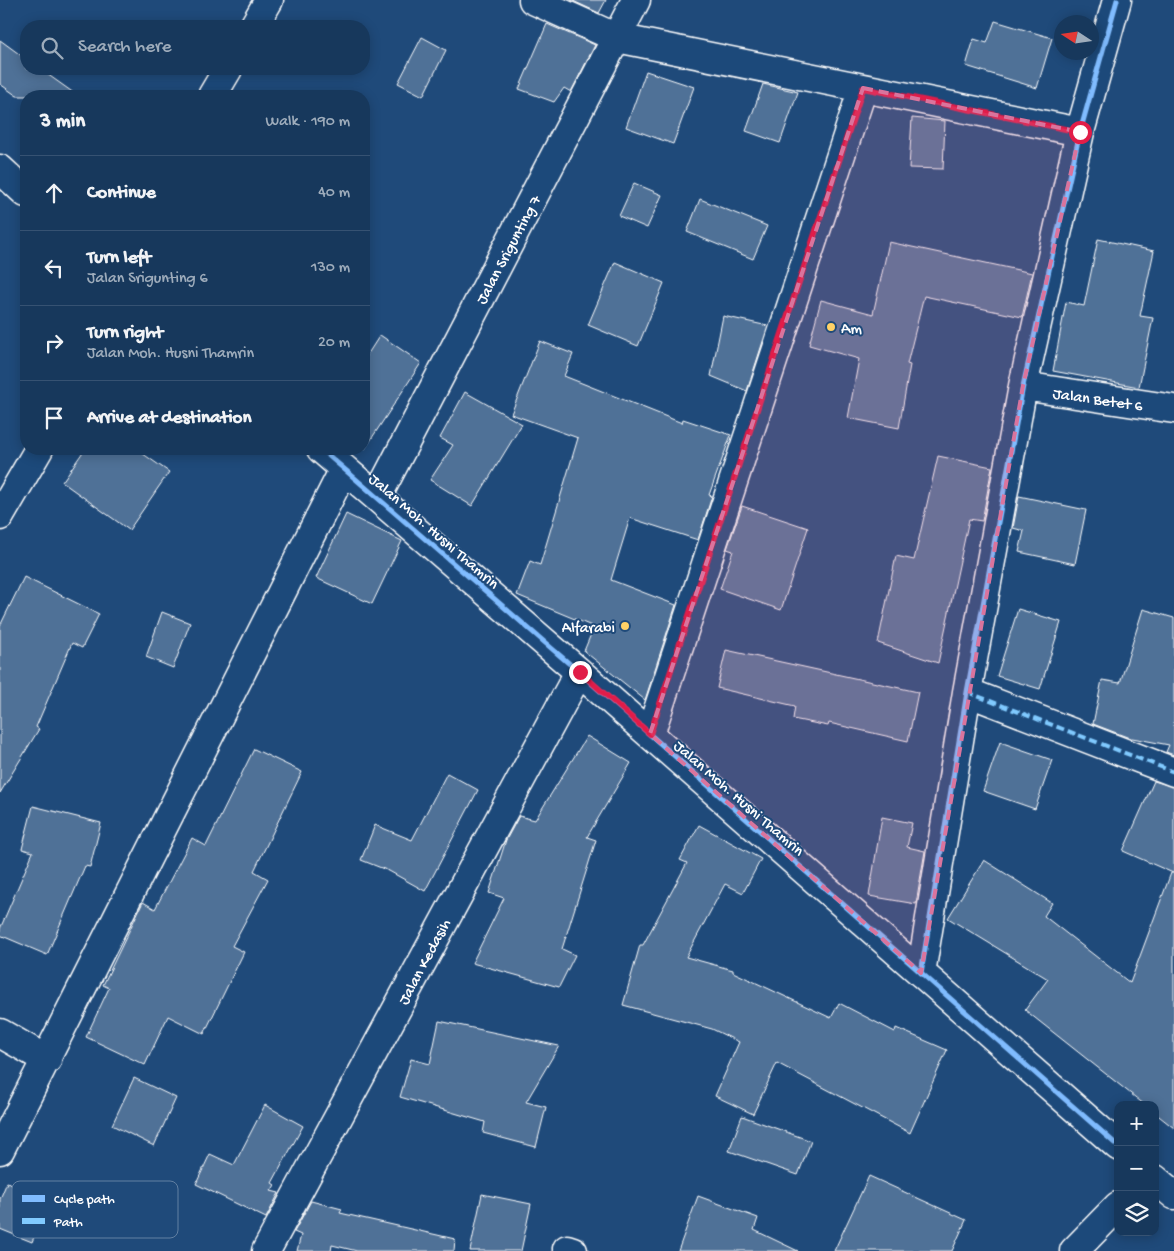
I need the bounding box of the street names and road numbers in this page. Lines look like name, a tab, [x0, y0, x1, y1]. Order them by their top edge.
street label: Jalan Srigunting 7	[473, 192, 547, 308]
street label: Jalan Betet 6	[1051, 386, 1145, 417]
street label: Jalan Moh. Husni Thamrin	[363, 471, 502, 595]
street label: Jalan Moh. Husni Thamrin	[668, 738, 807, 862]
street label: Jalan Kedasih	[396, 916, 457, 1009]

